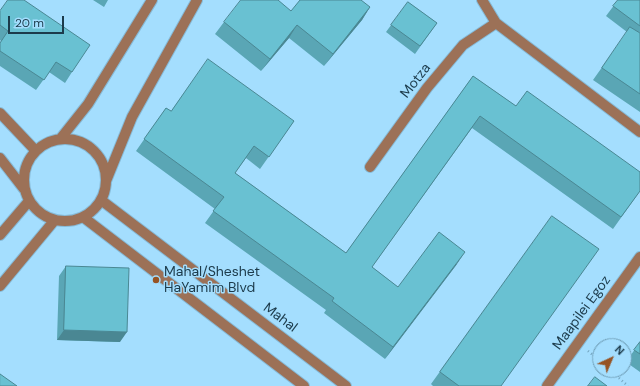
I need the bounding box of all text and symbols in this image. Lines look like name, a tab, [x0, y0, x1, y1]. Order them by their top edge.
scale bar	[10, 8, 66, 34]
text: 20 m	[15, 15, 44, 31]
street label: Motza	[397, 60, 435, 102]
place label: Mahal/Sheshet HaYamim Blvd	[164, 264, 260, 296]
street label: Maapilei Egoz	[550, 273, 614, 353]
marker: Mahal/Sheshet HaYamim Blvd	[151, 275, 161, 285]
street label: Mahal	[260, 300, 300, 336]
north arrow	[592, 338, 632, 378]
text: N	[612, 342, 627, 358]

